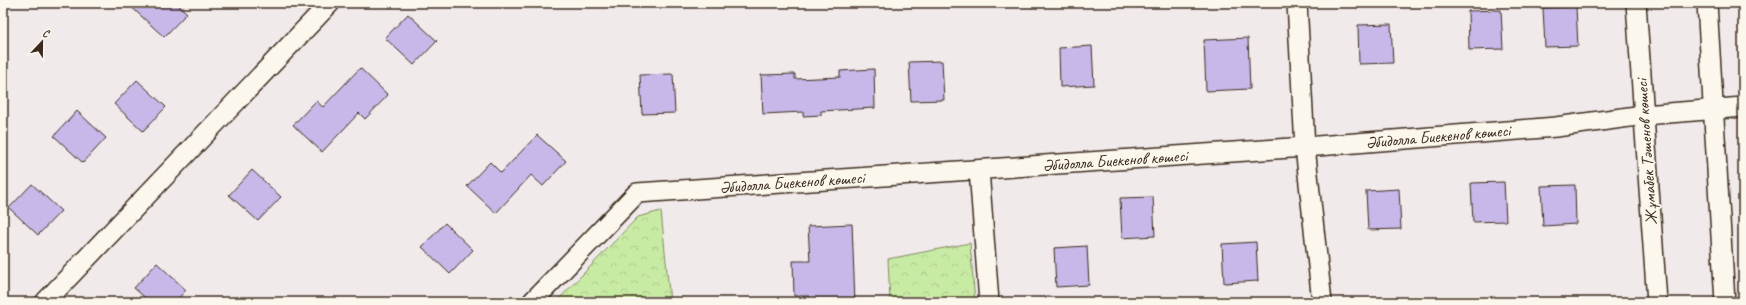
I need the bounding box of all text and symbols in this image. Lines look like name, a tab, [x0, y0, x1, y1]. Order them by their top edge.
north arrow	[22, 22, 62, 62]
text: С	[41, 25, 52, 41]
street label: Жұмабек Тәшенов көшесі	[1631, 76, 1662, 226]
street label: Әбидолла Биекенов көшесі	[1365, 120, 1513, 153]
street label: Әбидолла Биекенов көшесі	[1042, 145, 1190, 176]
street label: Әбидолла Биекенов көшесі	[719, 167, 867, 198]

